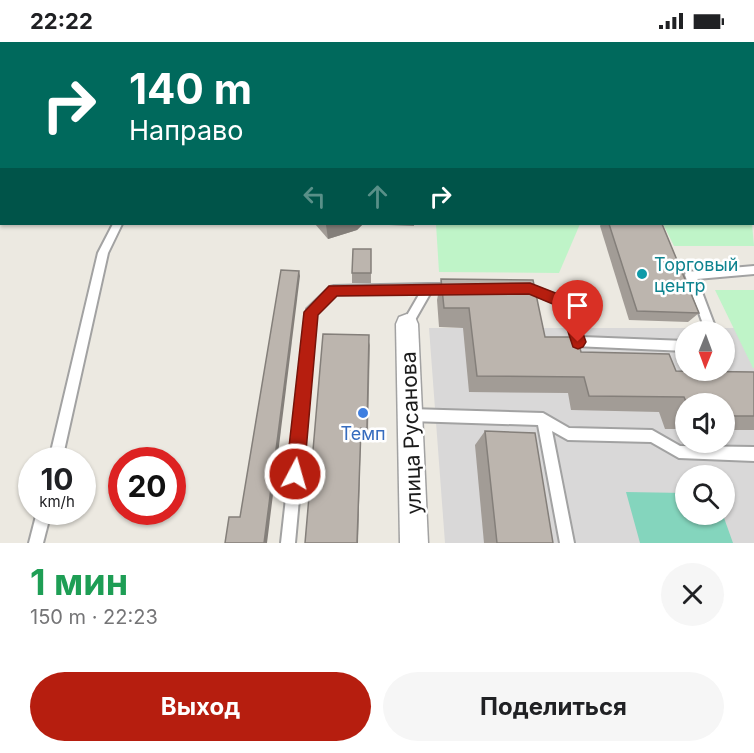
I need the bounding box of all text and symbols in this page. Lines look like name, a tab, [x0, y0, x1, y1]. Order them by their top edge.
text: 22:22	[30, 8, 93, 34]
text: 140 m	[129, 63, 252, 114]
icon: right	[30, 66, 108, 144]
text: Направо	[129, 114, 244, 147]
icon: left	[298, 180, 331, 213]
icon: ahead	[361, 180, 394, 213]
icon: right	[424, 180, 457, 213]
place label: Торговый центр	[654, 254, 738, 296]
marker: Торговый центр	[635, 267, 649, 281]
pin	[552, 280, 603, 342]
icon: arrive	[561, 289, 594, 322]
north arrow	[675, 321, 735, 381]
map controls	[675, 321, 735, 525]
street label: улица Русанова	[396, 351, 426, 515]
button: sound	[675, 393, 735, 453]
marker: Темп	[356, 406, 370, 420]
place label: Темп	[340, 423, 386, 444]
position arrow	[263, 442, 327, 506]
speed limit sign: 20	[108, 447, 186, 525]
text: 10	[40, 461, 74, 497]
button: search	[675, 465, 735, 525]
text: km/h	[39, 492, 75, 511]
text: 1 мин	[30, 560, 128, 604]
button: close	[661, 563, 724, 626]
text: 150 m · 22:23	[30, 605, 158, 629]
button: Выход	[30, 672, 371, 741]
button: Поделиться	[383, 672, 724, 741]

